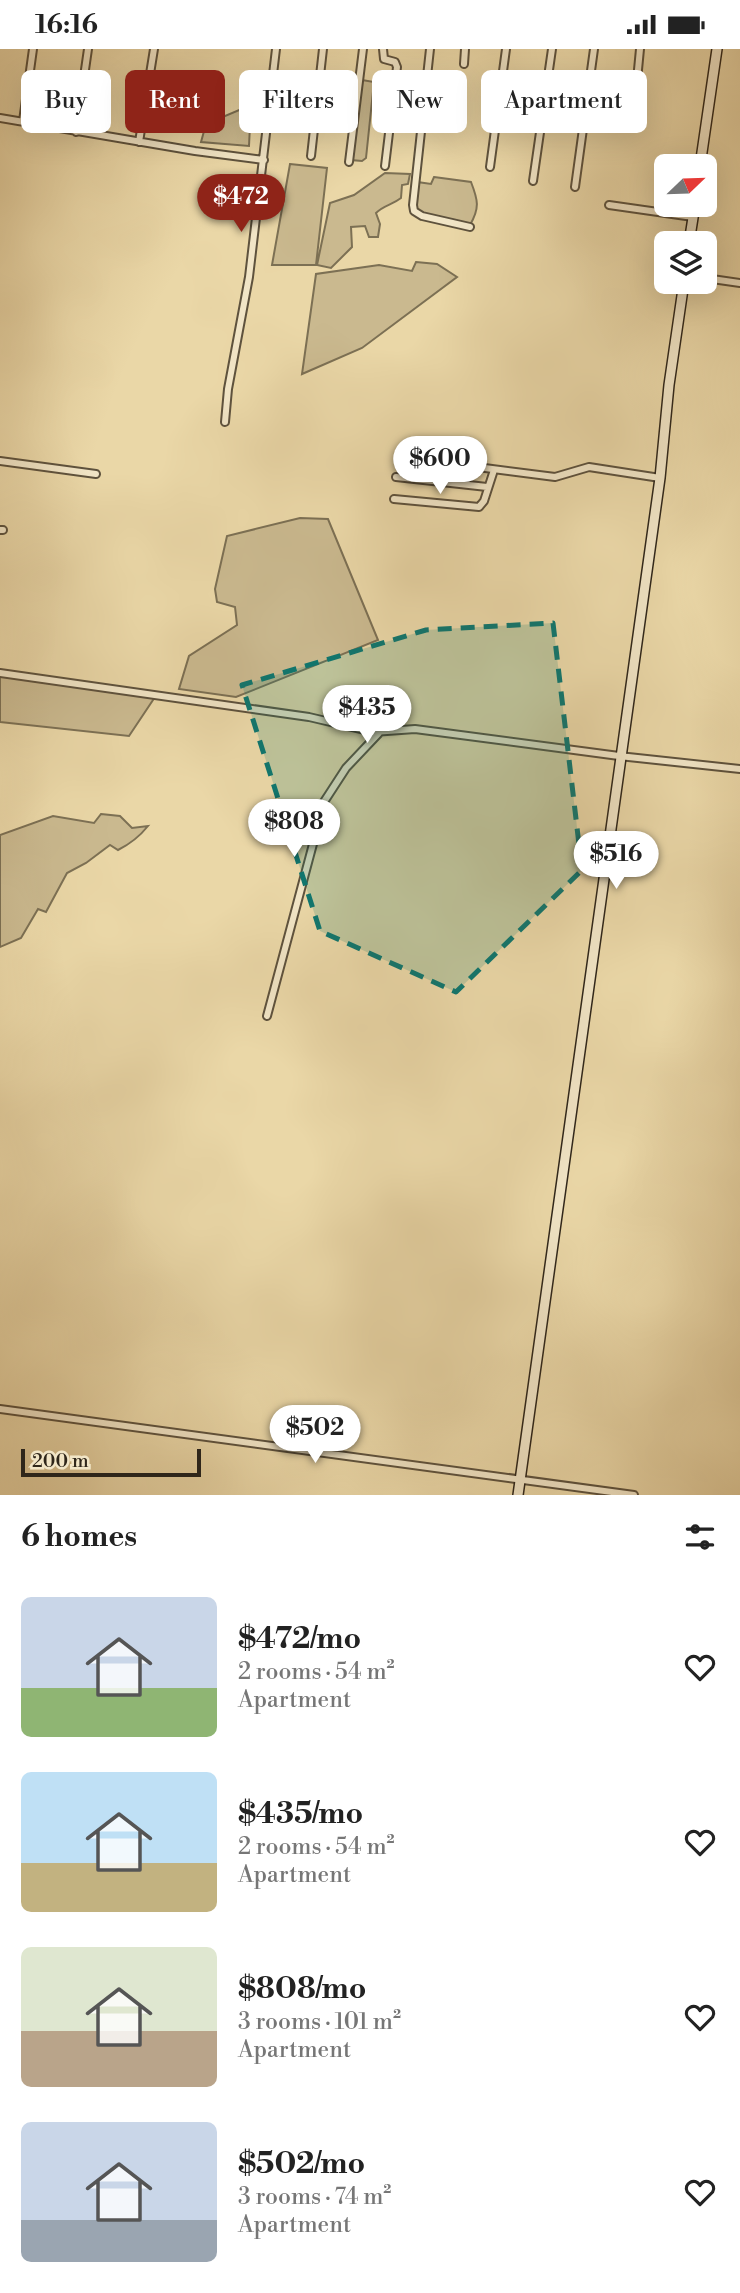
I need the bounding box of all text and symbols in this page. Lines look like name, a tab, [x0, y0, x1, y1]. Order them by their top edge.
text: 16:16	[35, 9, 98, 41]
chip: Buy	[21, 70, 111, 133]
chip: Rent	[125, 70, 225, 133]
chip: Filters	[239, 70, 358, 133]
chip: New	[372, 70, 467, 133]
chip: Apartment	[481, 70, 647, 133]
north arrow	[654, 154, 718, 217]
map controls	[654, 154, 717, 294]
pin: $472	[200, 174, 282, 234]
text: $472	[213, 183, 269, 211]
button: layers	[654, 231, 717, 294]
pin: $600	[399, 437, 481, 496]
text: $600	[409, 445, 471, 473]
pin: $435	[326, 685, 408, 745]
text: $435	[338, 694, 396, 722]
pin: $808	[253, 799, 335, 859]
text: $808	[264, 808, 324, 836]
pin: $516	[575, 831, 657, 891]
text: $516	[590, 840, 642, 868]
pin: $502	[274, 1405, 356, 1465]
text: $502	[286, 1414, 344, 1442]
scale bar	[21, 1446, 201, 1478]
text: 200 m	[32, 1449, 89, 1473]
text: 6 homes	[21, 1518, 137, 1556]
icon: filters	[681, 1518, 719, 1556]
text: $472/mo	[238, 1620, 361, 1658]
icon: home	[77, 1625, 161, 1709]
icon: heart	[681, 1648, 719, 1686]
text: 2 rooms · 54 m²	[238, 1658, 395, 1686]
text: Apartment	[238, 1686, 351, 1714]
text: $435/mo	[238, 1795, 363, 1833]
icon: home	[77, 1800, 161, 1884]
icon: heart	[681, 1823, 719, 1861]
text: 2 rooms · 54 m²	[238, 1833, 395, 1861]
text: Apartment	[238, 1861, 351, 1889]
text: $808/mo	[238, 1970, 367, 2008]
icon: home	[77, 1975, 161, 2059]
icon: heart	[681, 1998, 719, 2036]
text: 3 rooms · 101 m²	[238, 2008, 401, 2036]
text: Apartment	[238, 2036, 351, 2064]
text: $502/mo	[238, 2145, 365, 2183]
icon: home	[77, 2150, 161, 2234]
icon: heart	[681, 2173, 719, 2211]
text: 3 rooms · 74 m²	[238, 2183, 391, 2211]
text: Apartment	[238, 2211, 351, 2239]

